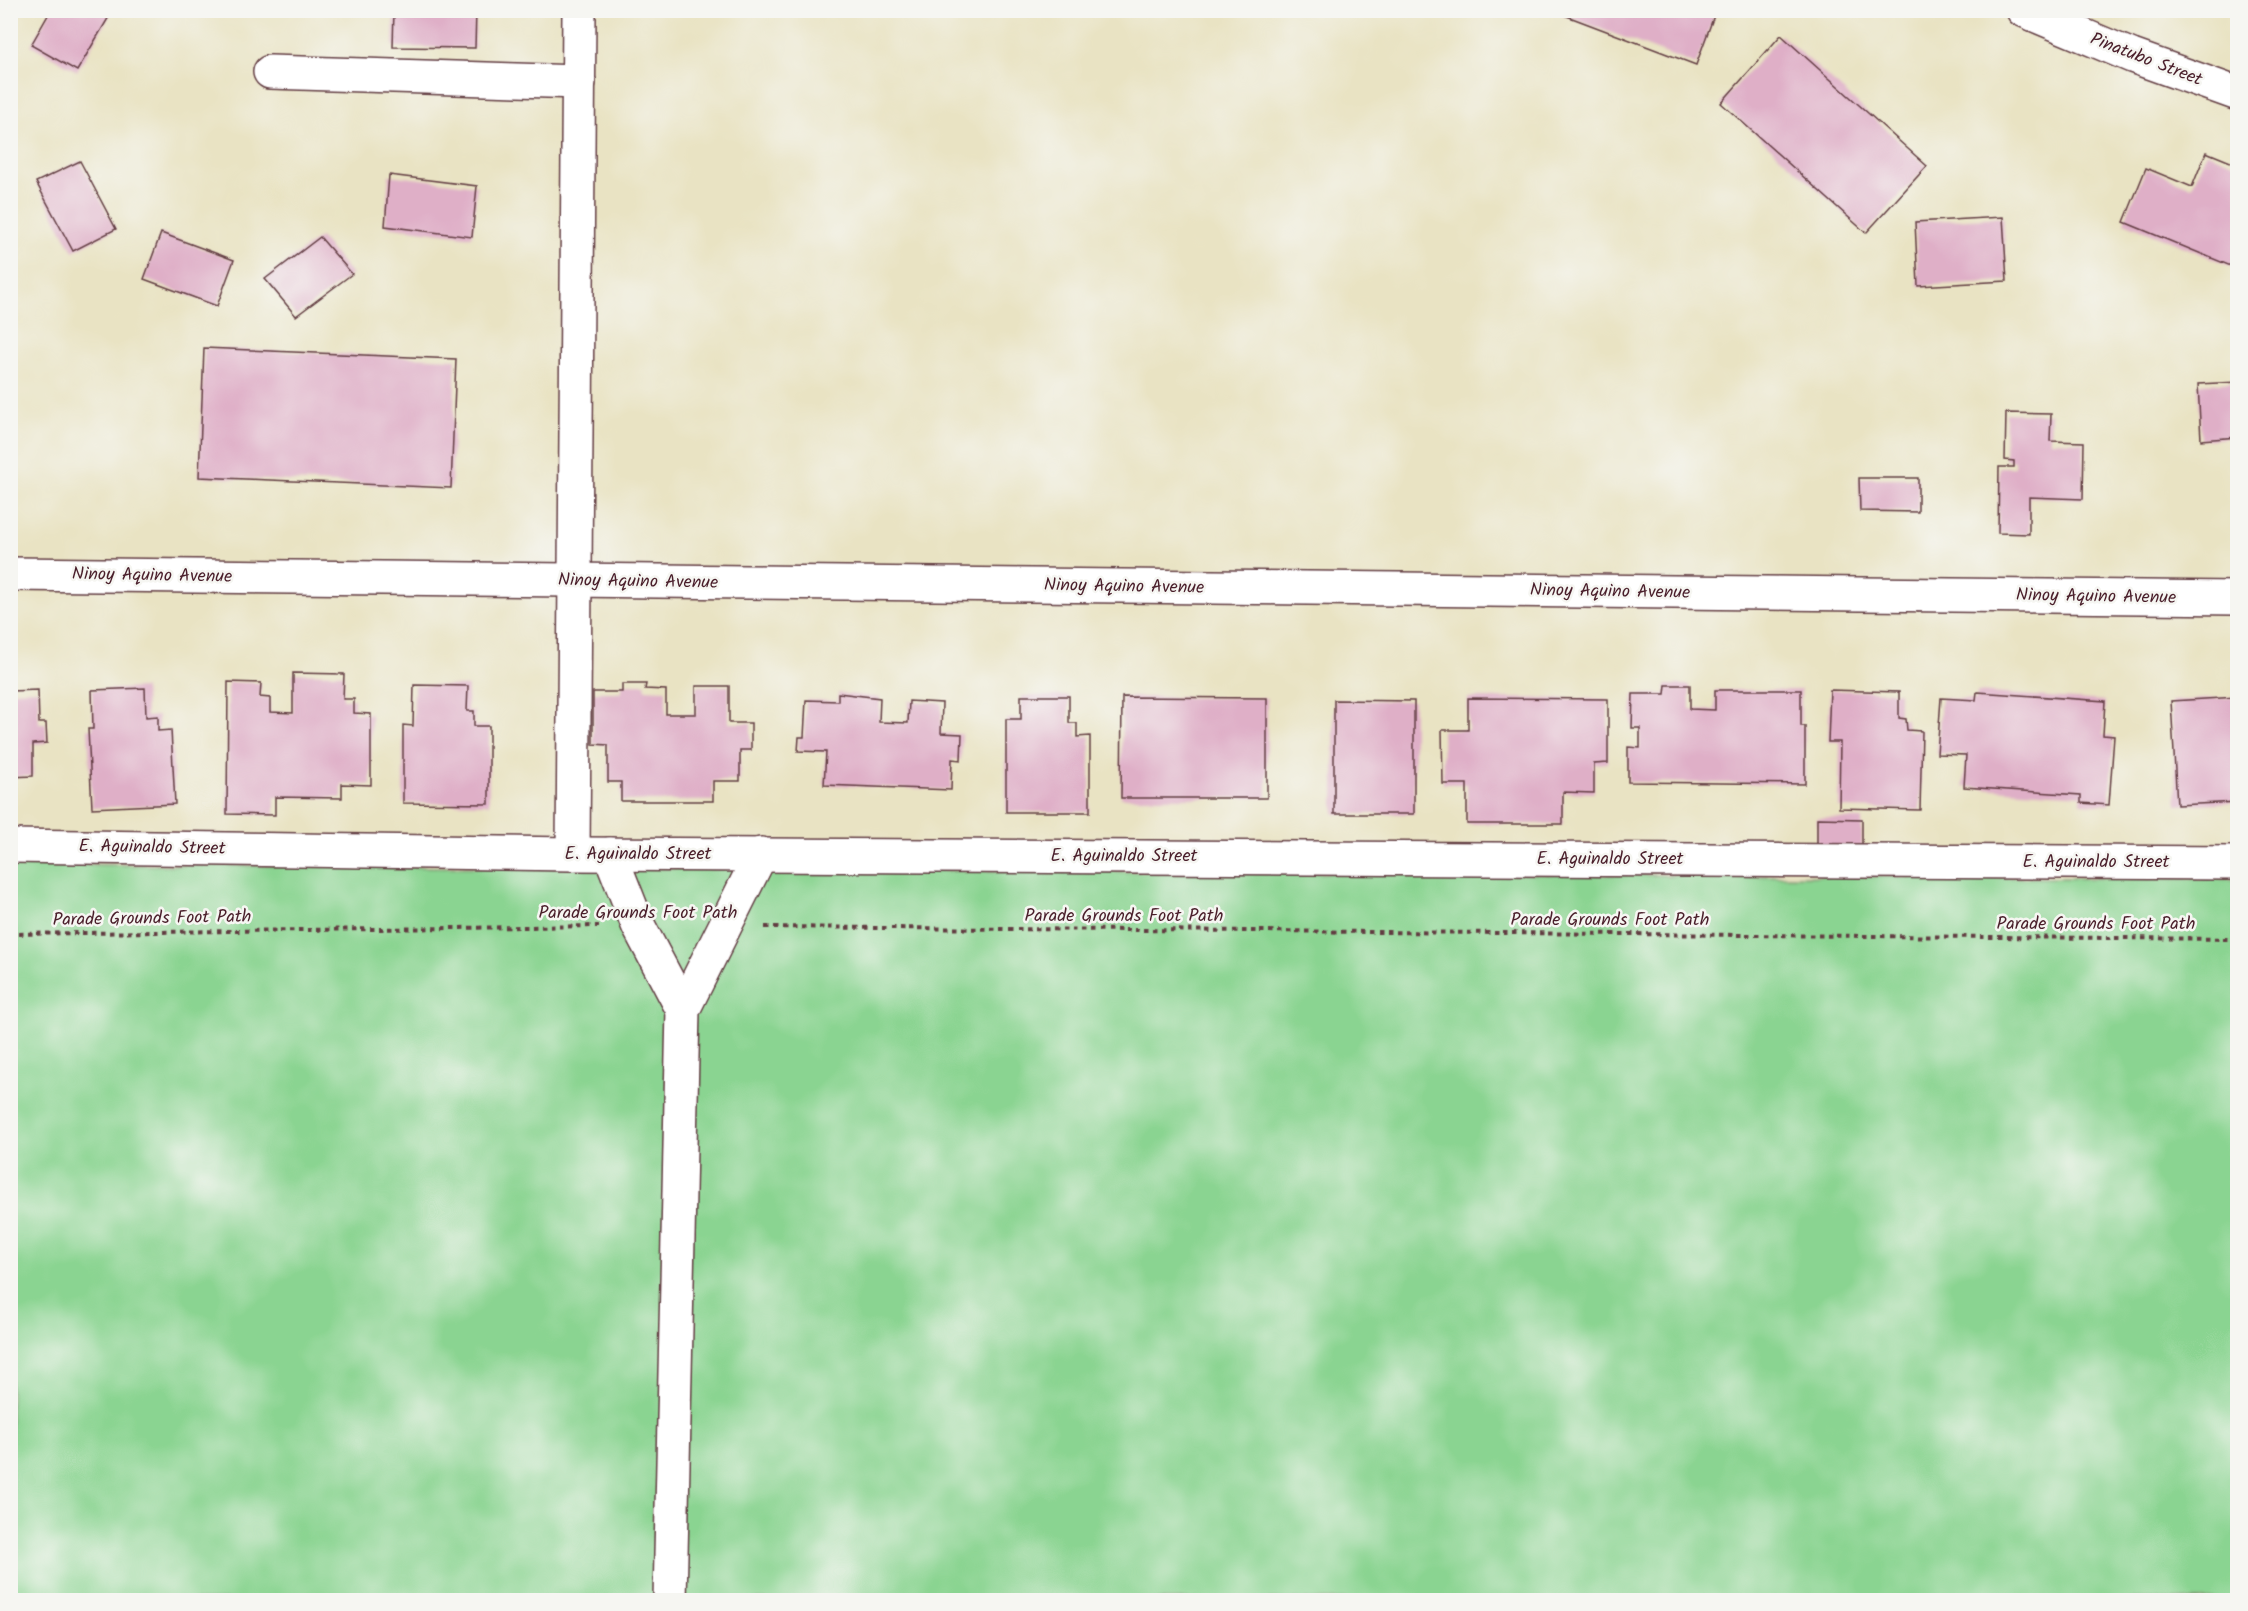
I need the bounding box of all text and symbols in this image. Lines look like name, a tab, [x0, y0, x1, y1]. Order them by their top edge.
street label: Pinatubo Street	[2086, 25, 2207, 95]
street label: Ninoy Aquino Avenue	[72, 560, 232, 592]
street label: Ninoy Aquino Avenue	[558, 566, 718, 598]
street label: Ninoy Aquino Avenue	[1044, 571, 1204, 603]
street label: Ninoy Aquino Avenue	[1530, 576, 1690, 608]
street label: Ninoy Aquino Avenue	[2016, 581, 2176, 613]
street label: E. Aguinaldo Street	[78, 832, 227, 864]
street label: E. Aguinaldo Street	[565, 840, 712, 869]
street label: E. Aguinaldo Street	[1051, 842, 1198, 871]
street label: E. Aguinaldo Street	[1537, 845, 1684, 874]
street label: E. Aguinaldo Street	[2023, 848, 2170, 877]
street label: Parade Grounds Foot Path	[539, 899, 737, 928]
street label: Parade Grounds Foot Path	[1025, 902, 1223, 931]
street label: Parade Grounds Foot Path	[52, 903, 252, 935]
street label: Parade Grounds Foot Path	[1511, 906, 1709, 935]
street label: Parade Grounds Foot Path	[1997, 910, 2195, 939]

